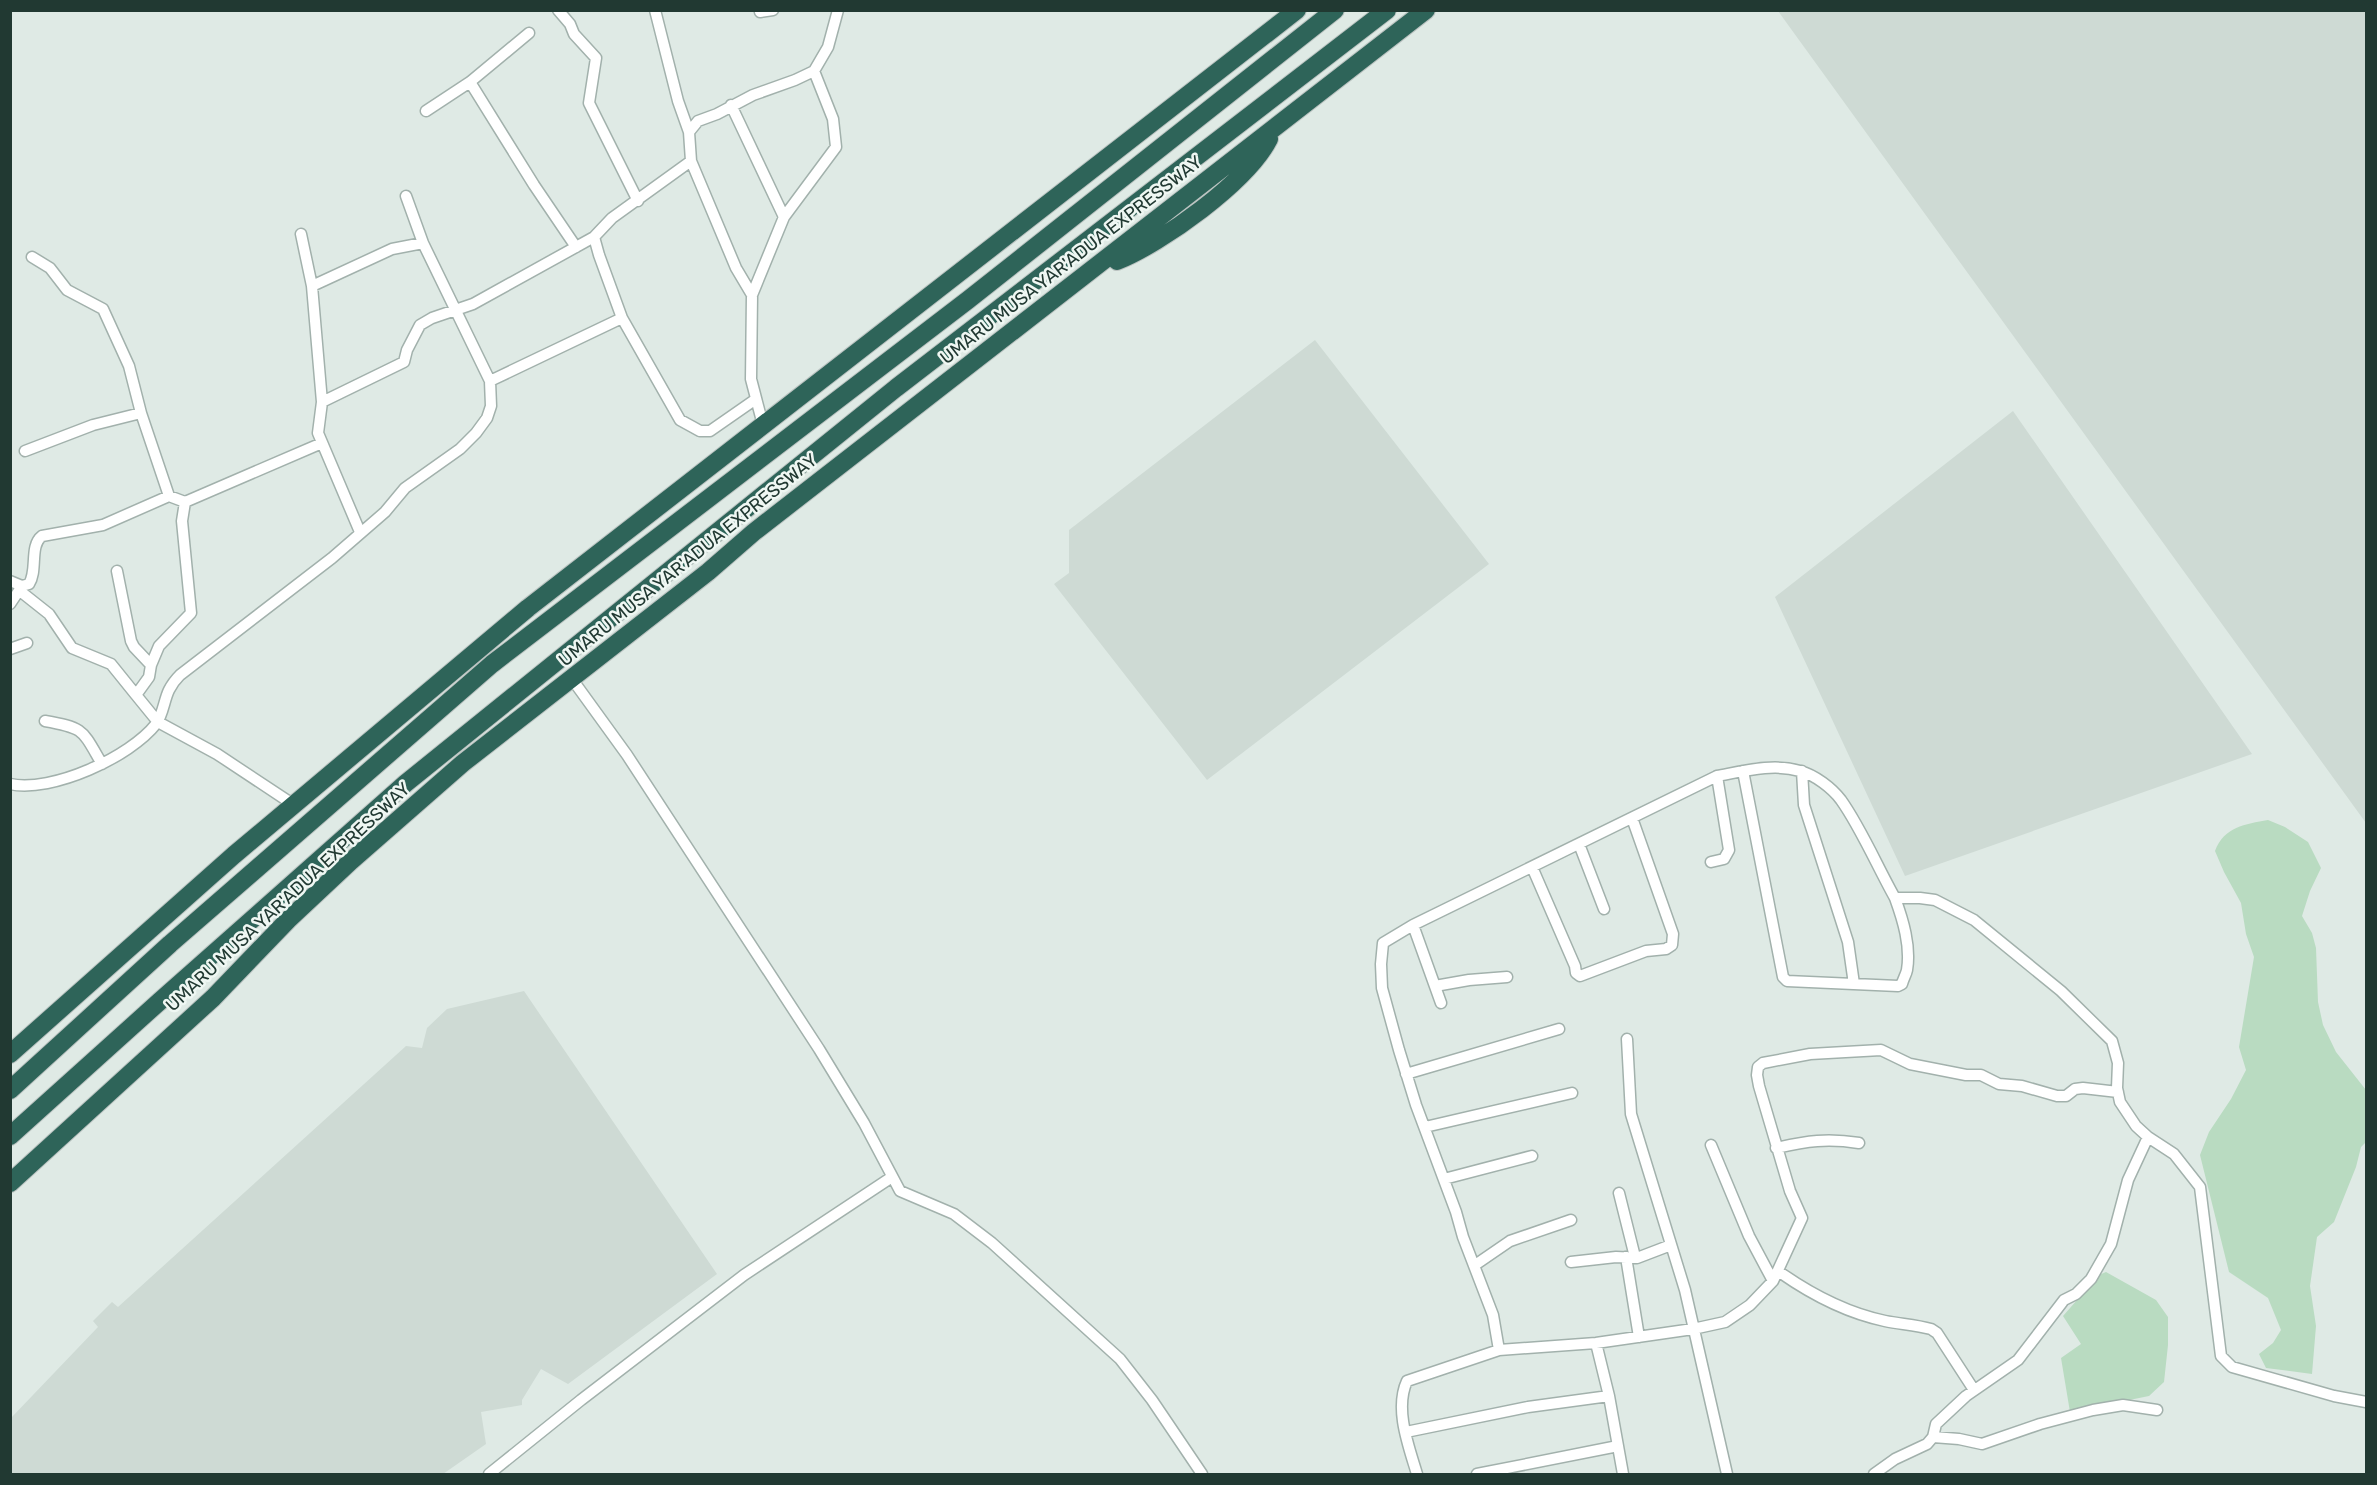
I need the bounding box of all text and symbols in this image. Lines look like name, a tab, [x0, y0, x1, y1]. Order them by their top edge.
street label: UMARU MUSA YAR'ADUA EXPRESSWAY	[936, 151, 1207, 369]
street label: UMARU MUSA YAR'ADUA EXPRESSWAY	[554, 449, 822, 671]
street label: UMARU MUSA YAR'ADUA EXPRESSWAY	[161, 778, 415, 1016]

